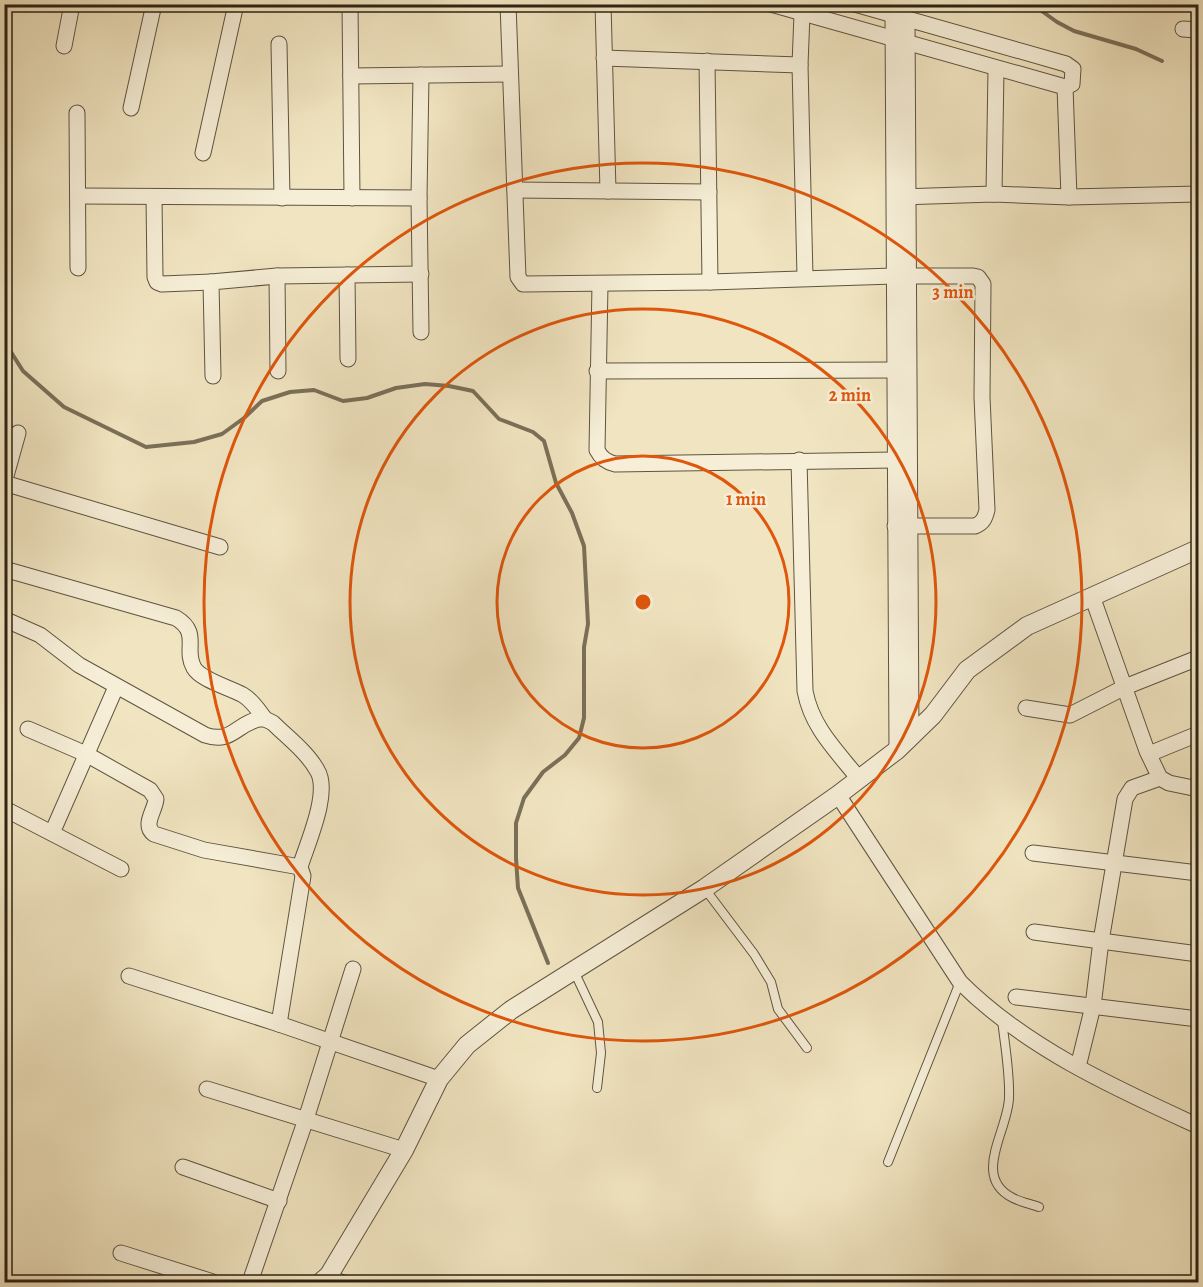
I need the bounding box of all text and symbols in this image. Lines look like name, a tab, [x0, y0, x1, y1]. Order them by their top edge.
text: 3 min	[932, 280, 974, 304]
text: 2 min	[829, 383, 871, 407]
text: 1 min	[726, 487, 766, 511]
centre of rings	[633, 592, 653, 612]

